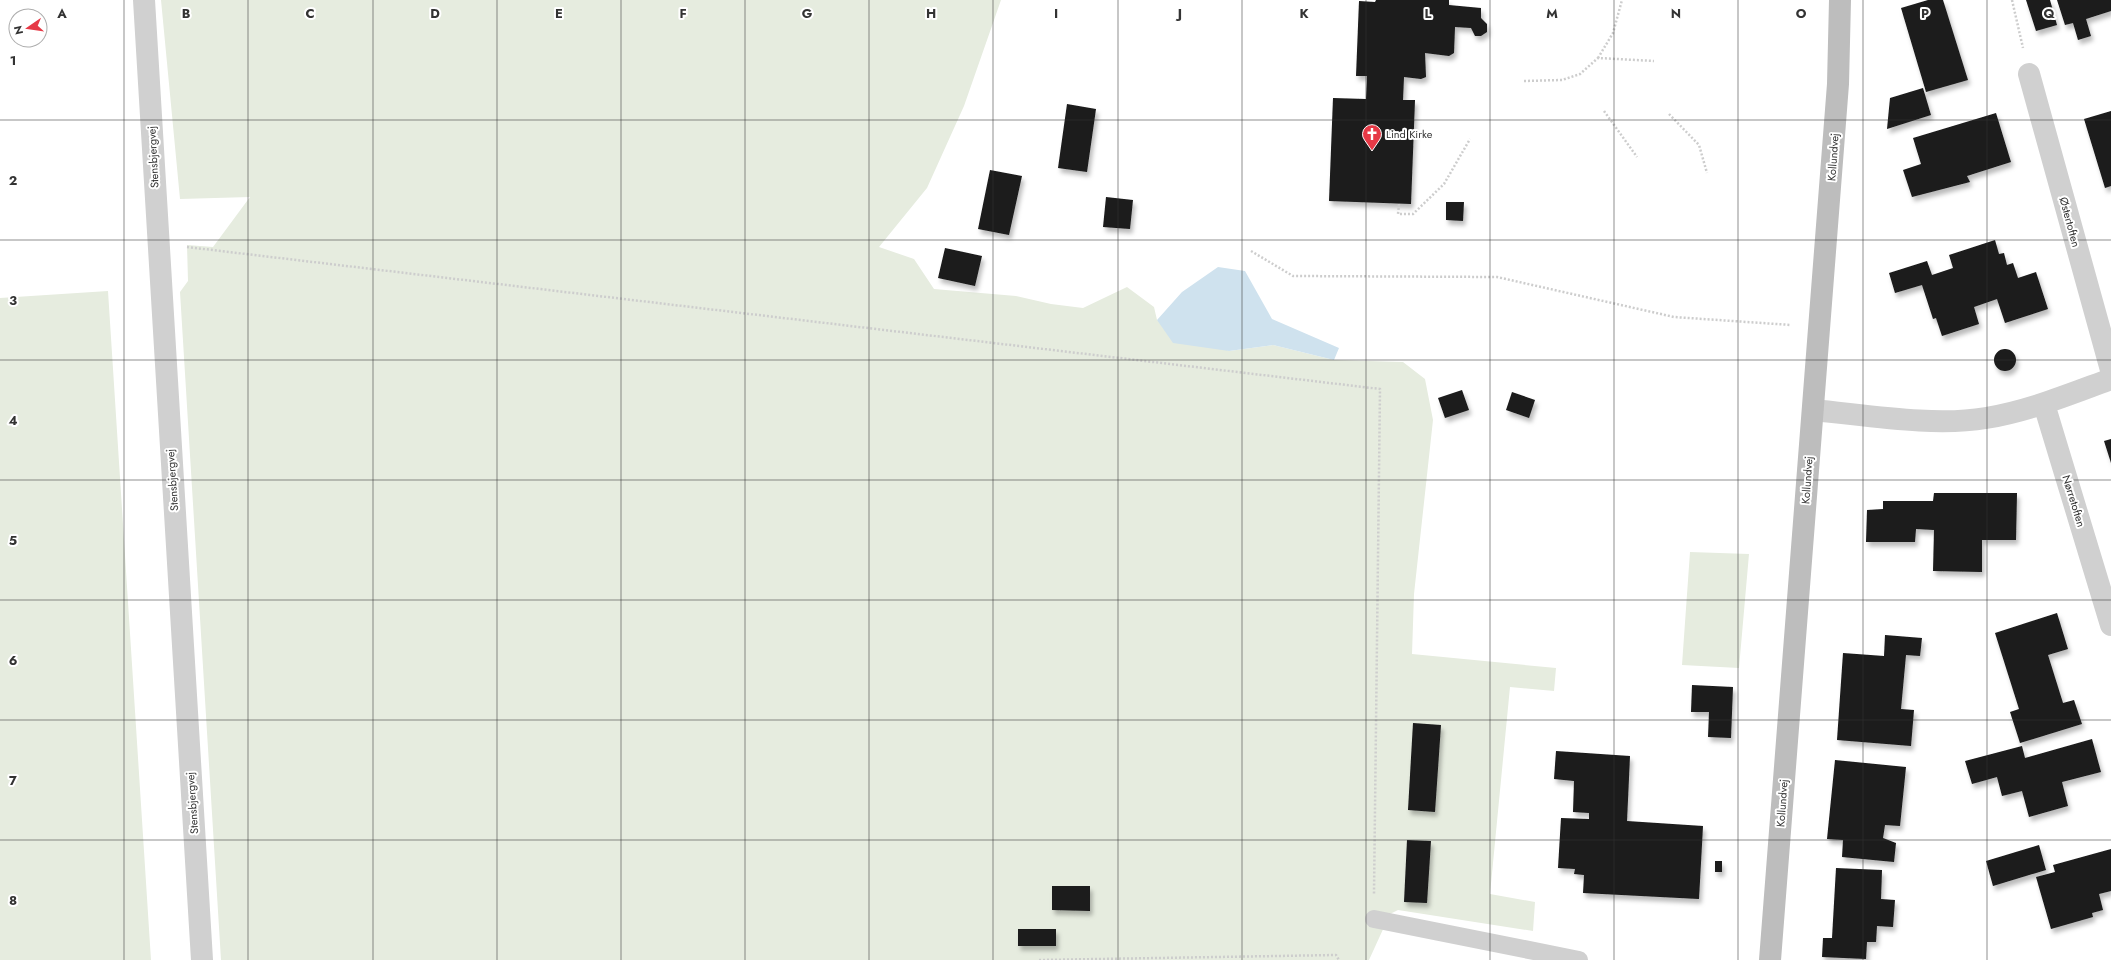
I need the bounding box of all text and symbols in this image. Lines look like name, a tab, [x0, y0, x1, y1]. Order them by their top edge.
text: A	[56, 4, 67, 23]
text: B	[182, 4, 191, 23]
text: C	[305, 4, 315, 23]
text: D	[430, 4, 440, 23]
text: E	[555, 4, 563, 23]
text: F	[679, 4, 687, 23]
text: G	[802, 4, 813, 23]
text: H	[926, 4, 936, 23]
text: I	[1054, 4, 1058, 23]
text: J	[1175, 4, 1182, 23]
text: K	[1299, 4, 1309, 23]
text: L	[1425, 4, 1432, 23]
text: M	[1546, 4, 1558, 23]
text: N	[1671, 4, 1681, 23]
text: O	[1796, 4, 1807, 23]
text: P	[1921, 4, 1929, 23]
text: Q	[2043, 4, 2055, 23]
north arrow	[8, 8, 48, 48]
text: N	[9, 24, 27, 36]
text: 1	[10, 51, 16, 70]
church icon: Lind Kirke	[1361, 123, 1383, 151]
street label: Stensbjergvej	[143, 126, 163, 188]
place label: Lind Kirke	[1386, 126, 1433, 142]
street label: Kollundvej	[1823, 133, 1843, 181]
text: 2	[9, 171, 17, 190]
street label: Østertoften	[2056, 195, 2084, 249]
text: 3	[9, 291, 17, 310]
text: 4	[8, 411, 18, 430]
street label: Stensbjergvej	[162, 448, 182, 512]
street label: Kollundvej	[1797, 456, 1817, 504]
street label: Nørretoften	[2059, 473, 2089, 529]
text: 5	[9, 531, 17, 550]
text: 6	[9, 651, 18, 670]
text: 7	[9, 771, 17, 790]
street label: Stensbjergvej	[182, 771, 202, 835]
street label: Kollundvej	[1772, 779, 1792, 827]
text: 8	[9, 891, 17, 910]

